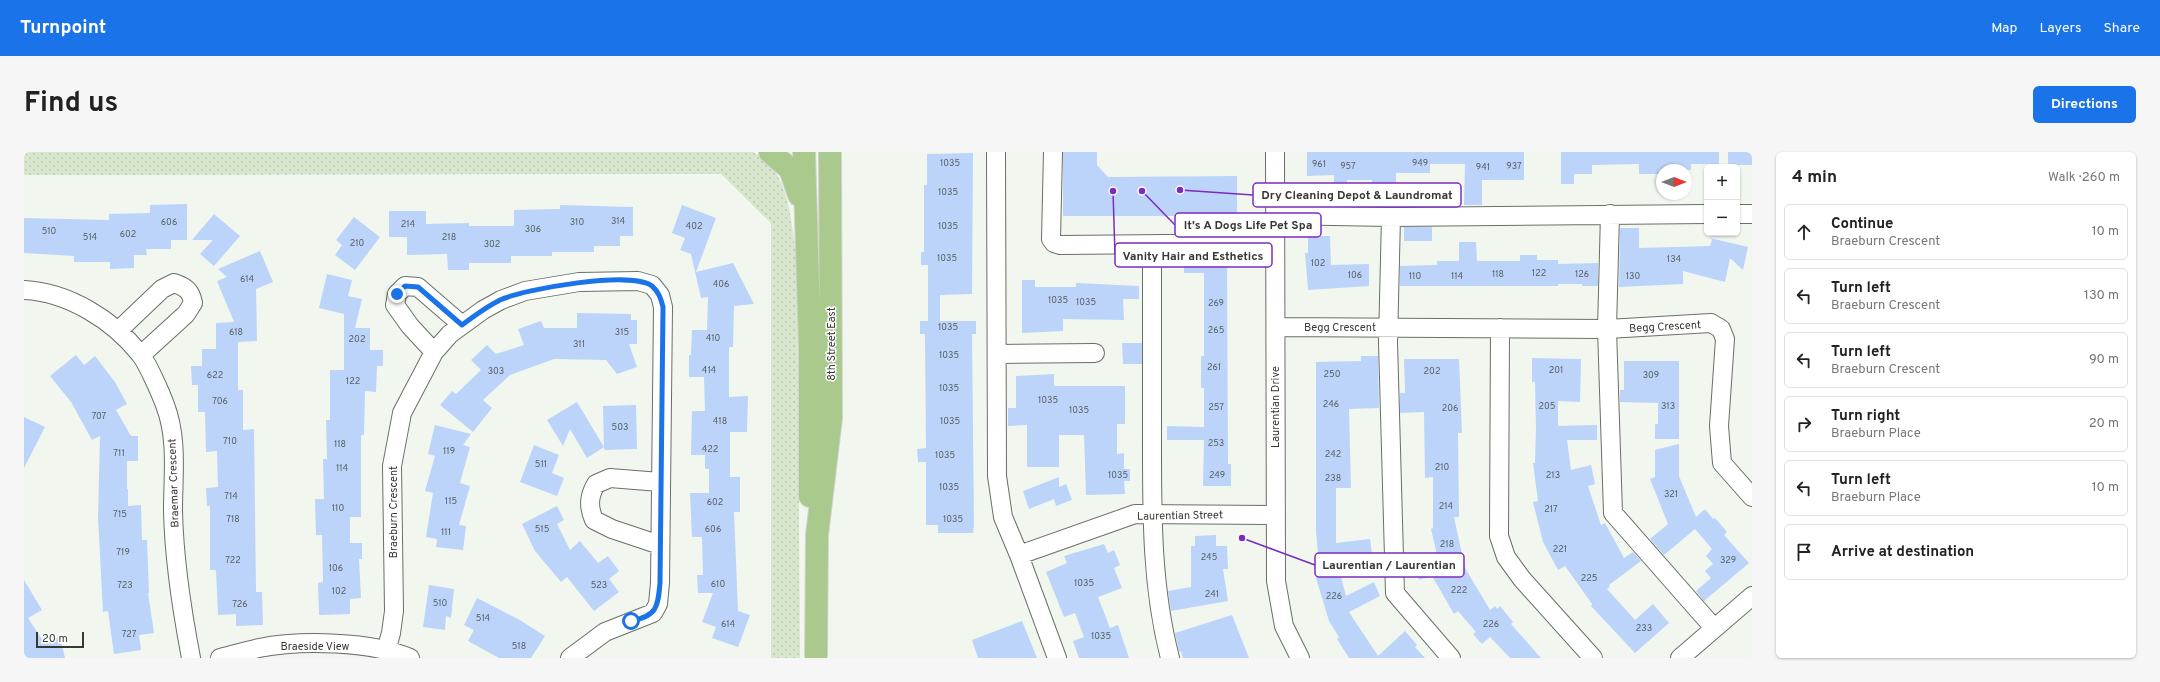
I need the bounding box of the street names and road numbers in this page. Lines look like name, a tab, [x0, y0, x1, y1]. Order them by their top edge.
street label: 8th Street East	[825, 307, 839, 381]
street label: Begg Crescent	[1629, 318, 1701, 336]
street label: Begg Crescent	[1304, 321, 1376, 335]
street label: Laurentian Drive	[1269, 366, 1283, 448]
street label: Braemar Crescent	[165, 438, 183, 528]
street label: Braeburn Crescent	[387, 466, 401, 558]
street label: Laurentian Street	[1137, 508, 1223, 524]
street label: Braeside View	[281, 640, 350, 654]

